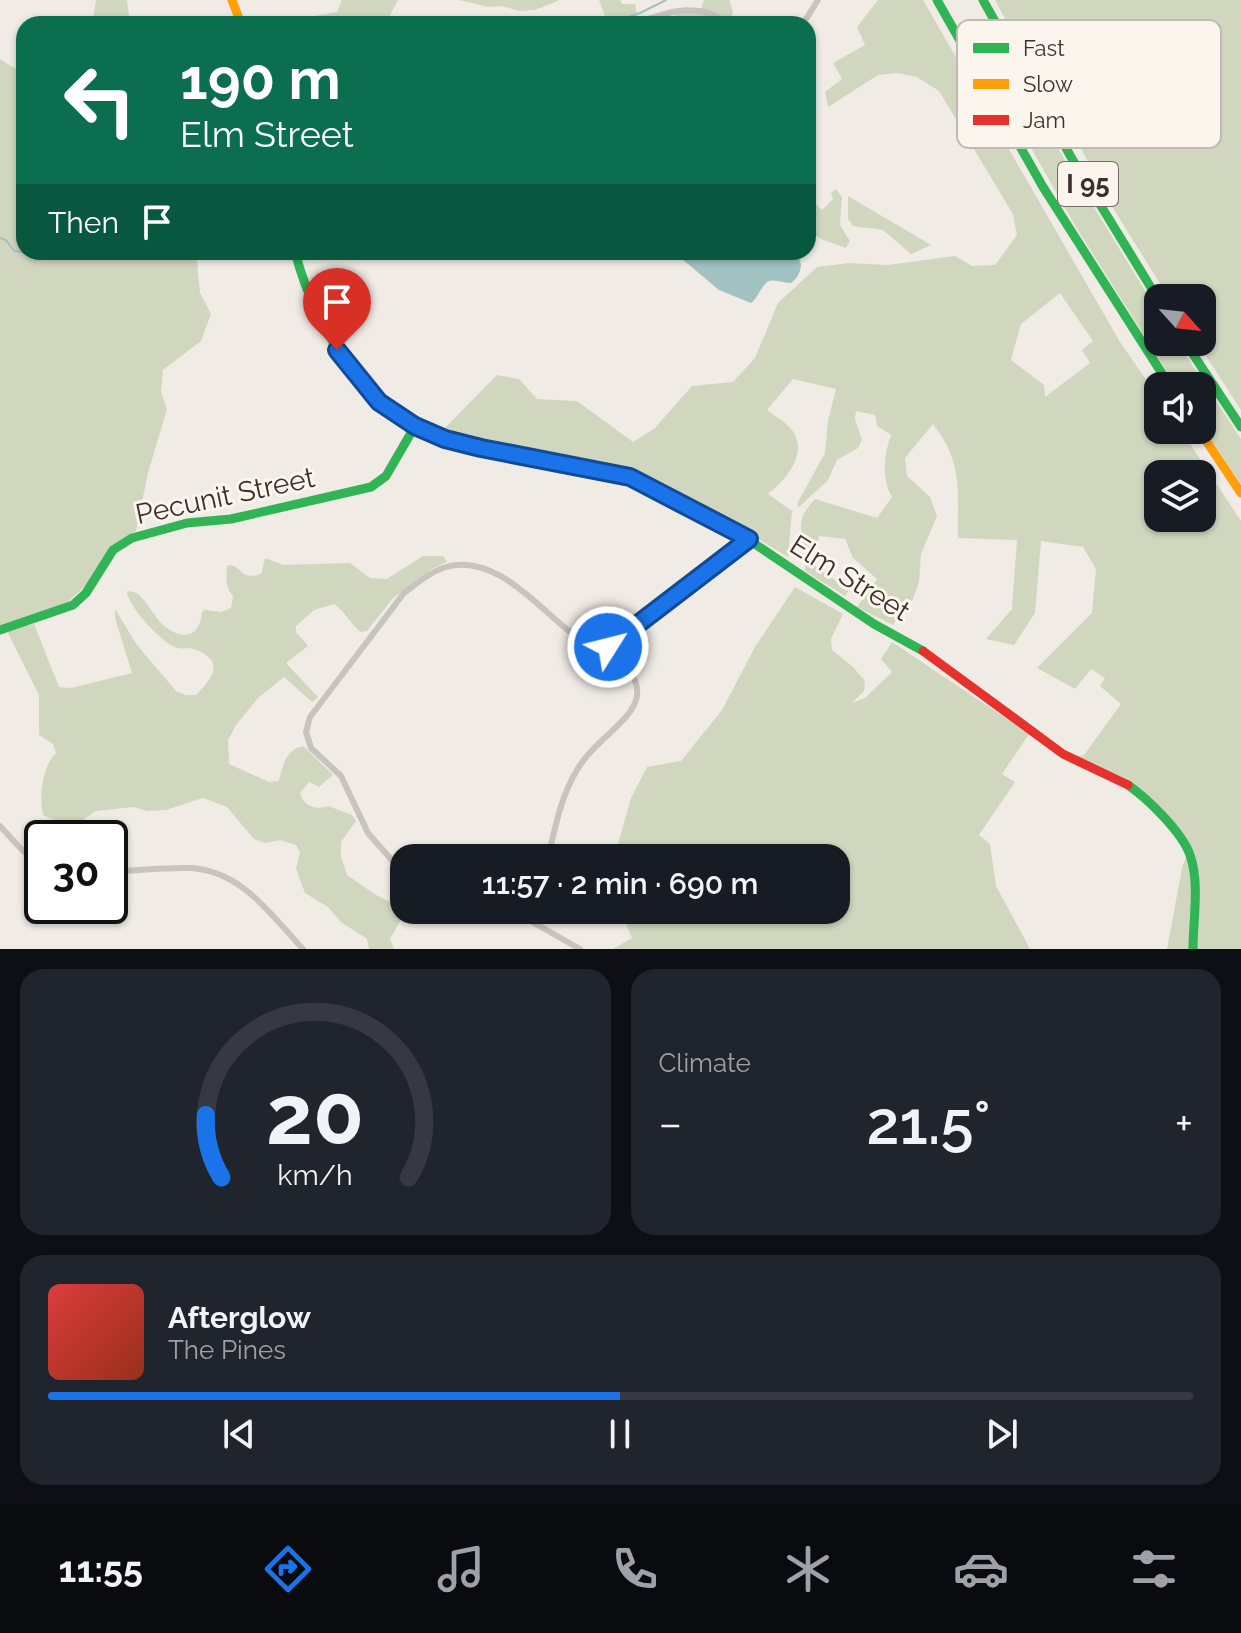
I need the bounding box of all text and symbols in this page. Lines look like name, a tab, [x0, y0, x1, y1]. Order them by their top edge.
legend	[957, 20, 1221, 148]
text: Fast	[1023, 35, 1065, 61]
text: 190 m	[180, 46, 341, 112]
icon: left	[48, 48, 152, 152]
text: Slow	[1023, 71, 1073, 97]
text: Jam	[1023, 107, 1066, 133]
text: Elm Street	[180, 113, 354, 155]
road number: I 95	[1058, 162, 1118, 206]
icon: arrive	[135, 200, 179, 244]
text: Then	[48, 205, 119, 240]
pin	[303, 268, 371, 350]
icon: arrive	[315, 280, 359, 324]
north arrow	[1144, 284, 1216, 356]
map controls	[1144, 284, 1216, 532]
button: sound	[1144, 372, 1216, 444]
button: layers	[1144, 460, 1216, 532]
street label: Pecunit Street	[132, 461, 318, 531]
street label: Elm Street	[784, 528, 917, 628]
position arrow	[566, 605, 650, 689]
speed limit sign: 30	[24, 820, 128, 924]
text: 11:57 · 2 min · 690 m	[482, 866, 758, 901]
text: Climate	[659, 1048, 751, 1078]
text: 20	[266, 1066, 364, 1163]
text: 21.5°	[867, 1088, 990, 1158]
text: −	[659, 1098, 682, 1149]
text: +	[1175, 1098, 1193, 1149]
text: km/h	[278, 1158, 353, 1192]
text: Afterglow	[168, 1300, 311, 1335]
text: The Pines	[168, 1335, 286, 1365]
icon: previous	[217, 1412, 261, 1456]
icon: pause	[598, 1412, 642, 1456]
icon: next	[980, 1412, 1024, 1456]
icon: directions	[260, 1541, 316, 1597]
icon: music	[433, 1541, 489, 1597]
icon: phone	[607, 1541, 663, 1597]
icon: climate	[780, 1541, 836, 1597]
icon: car	[953, 1541, 1009, 1597]
icon: filters	[1126, 1541, 1182, 1597]
text: 11:55	[59, 1548, 143, 1590]

